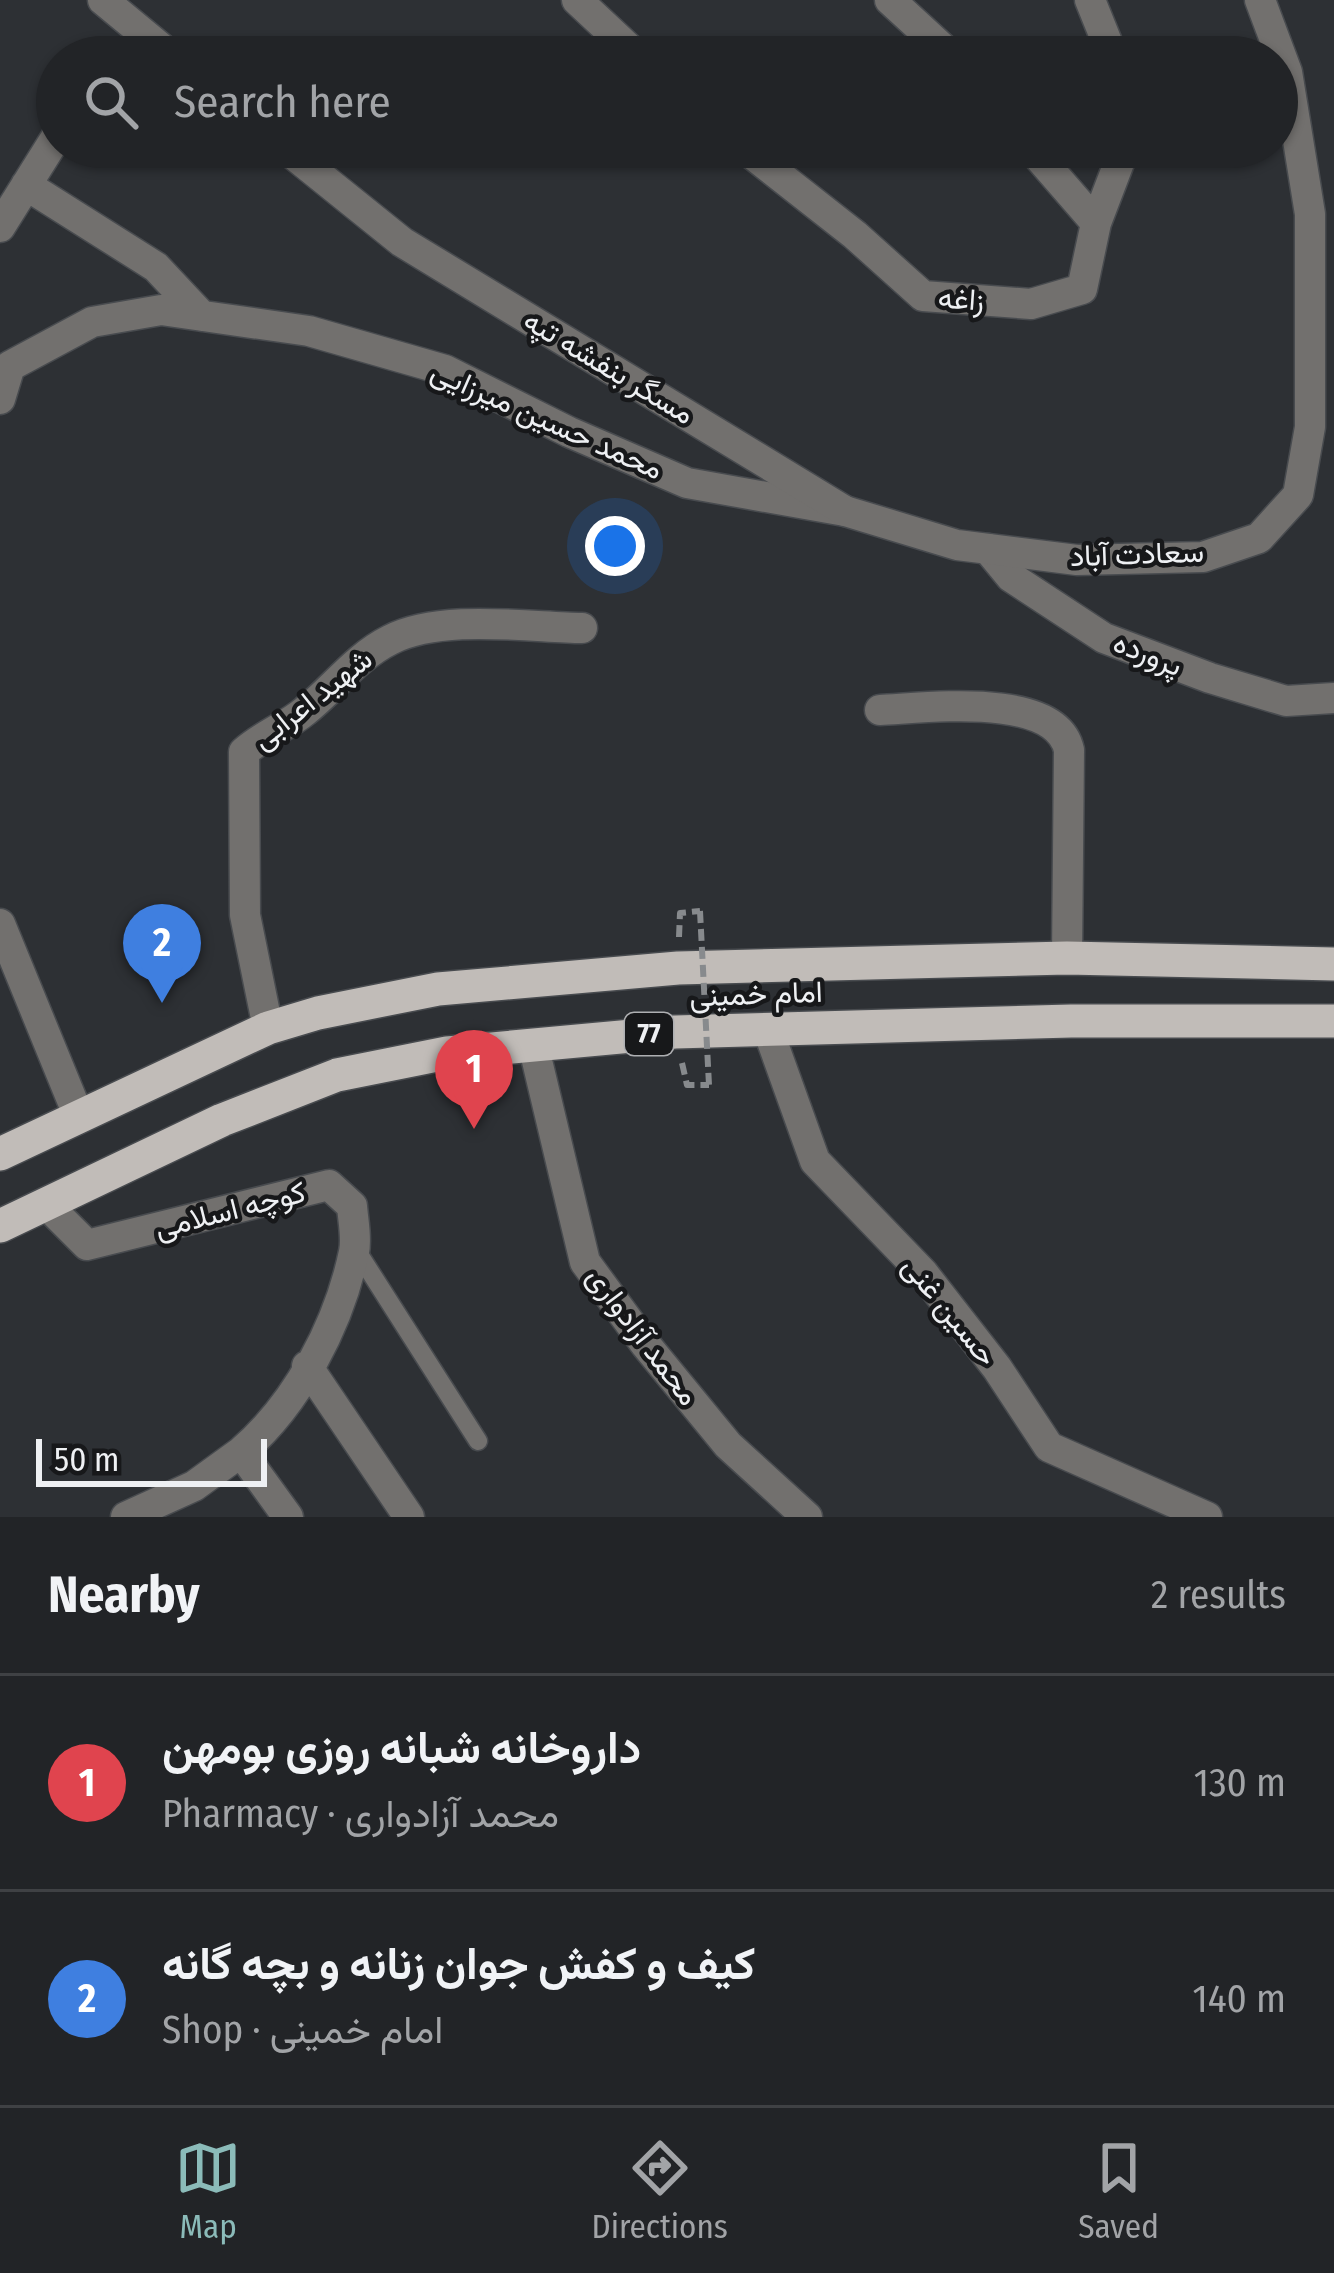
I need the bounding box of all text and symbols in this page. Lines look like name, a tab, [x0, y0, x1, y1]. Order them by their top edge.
search box	[36, 36, 1298, 168]
icon: search	[78, 69, 144, 135]
text: Search here	[174, 75, 391, 129]
street label: زاغه	[937, 279, 985, 319]
street label: مسگر بنفشه تپه	[516, 302, 701, 434]
street label: محمد حسین میرزایی	[426, 353, 668, 487]
your location	[585, 516, 645, 576]
street label: سعادت آباد	[1069, 534, 1205, 574]
street label: پرورده	[1108, 624, 1188, 686]
street label: شهید اعرابی	[245, 641, 379, 757]
pin: 2	[123, 904, 201, 1003]
street label: امام خمینی	[689, 974, 823, 1015]
road number: 77	[625, 1013, 673, 1055]
pin: 1	[435, 1030, 513, 1129]
street label: کوچه اسلامی	[151, 1174, 310, 1248]
street label: حسین غنی	[895, 1249, 1005, 1373]
street label: محمد آزادواری	[579, 1259, 707, 1413]
scale bar	[36, 1433, 267, 1486]
text: 50 m	[54, 1440, 119, 1480]
text: Nearby	[48, 1564, 200, 1626]
text: 2 results	[1151, 1572, 1286, 1618]
text: داروخانه شبانه روزی بومهن	[162, 1721, 641, 1775]
text: 1	[79, 1760, 95, 1806]
text: 130 m	[1194, 1760, 1286, 1806]
text: Pharmacy · محمد آزادواری	[162, 1791, 559, 1837]
text: کیف و کفش جوان زنانه و بچه گانه	[162, 1937, 755, 1991]
text: 2	[78, 1976, 96, 2022]
text: 140 m	[1192, 1976, 1286, 2022]
text: Shop · امام خمینی	[162, 2007, 443, 2053]
tab: Map	[175, 2135, 241, 2247]
tab: Directions	[591, 2135, 728, 2247]
tab: Saved	[1078, 2135, 1159, 2247]

